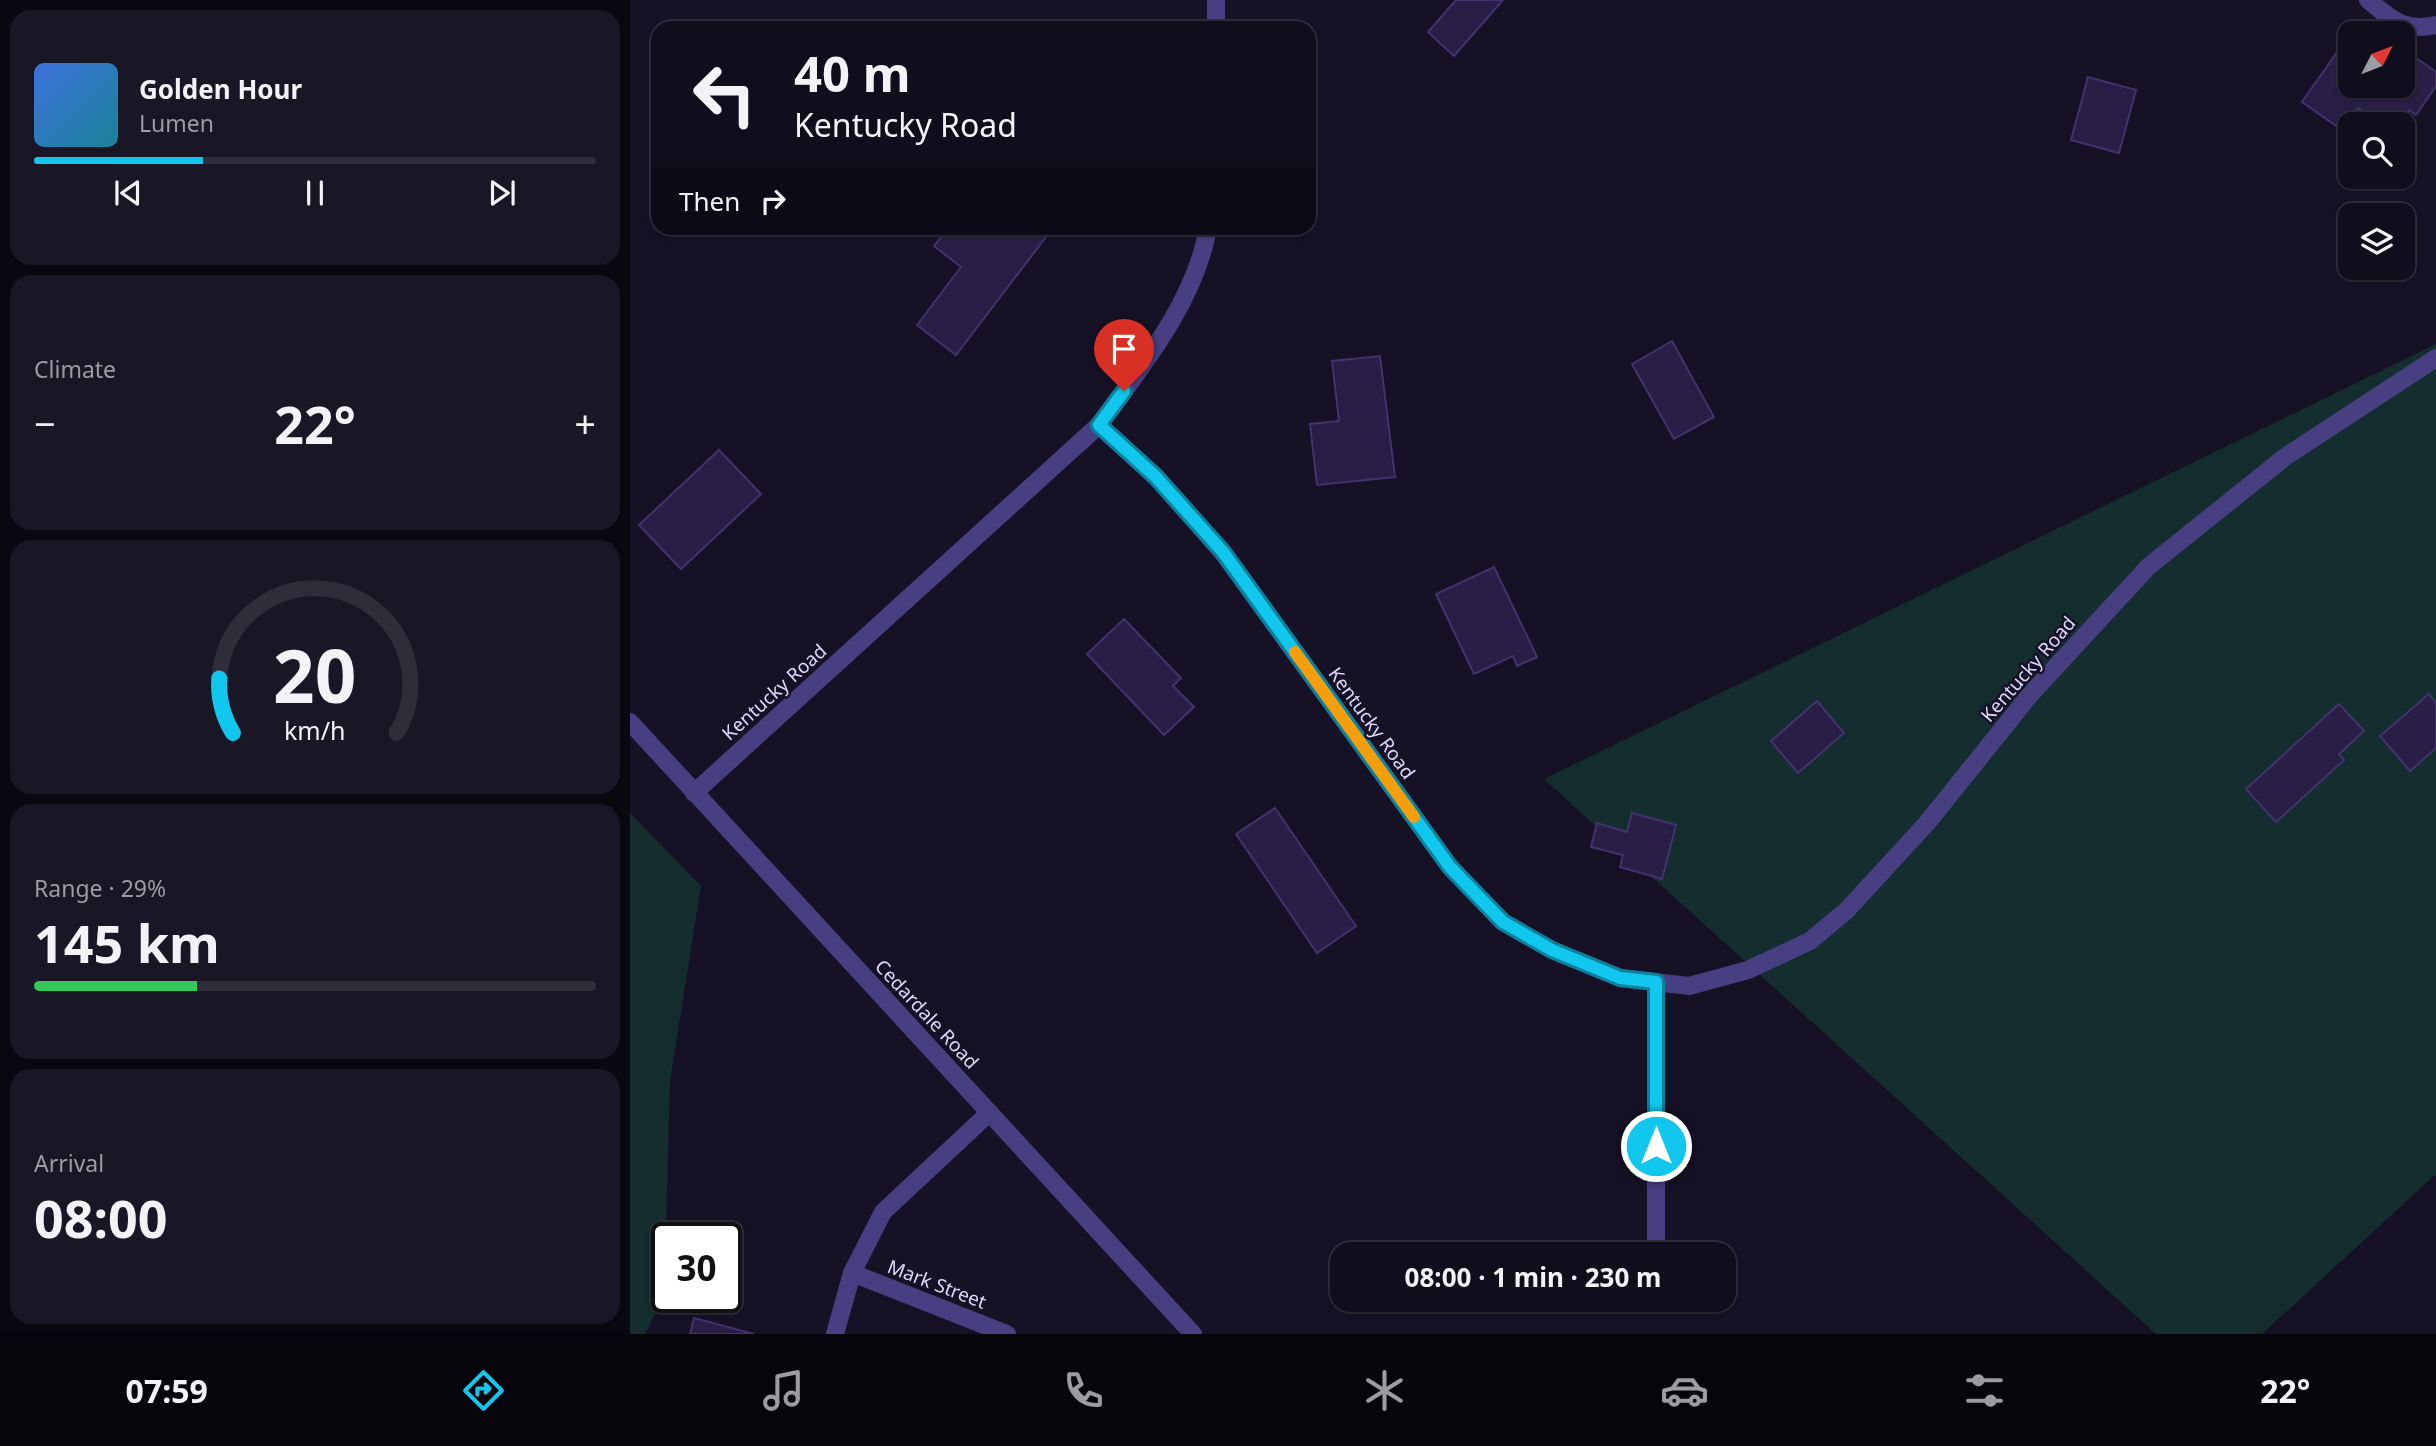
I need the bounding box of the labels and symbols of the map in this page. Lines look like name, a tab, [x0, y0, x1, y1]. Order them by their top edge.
north arrow	[2338, 21, 2415, 98]
pin	[1094, 319, 1154, 391]
street label: Kentucky Road	[1975, 611, 2081, 727]
street label: Kentucky Road	[716, 638, 832, 746]
street label: Kentucky Road	[1323, 662, 1421, 784]
street label: Cedardale Road	[869, 954, 985, 1074]
position arrow	[1619, 1109, 1693, 1183]
speed limit sign: 30	[651, 1222, 742, 1313]
street label: Mark Street	[884, 1253, 990, 1315]

